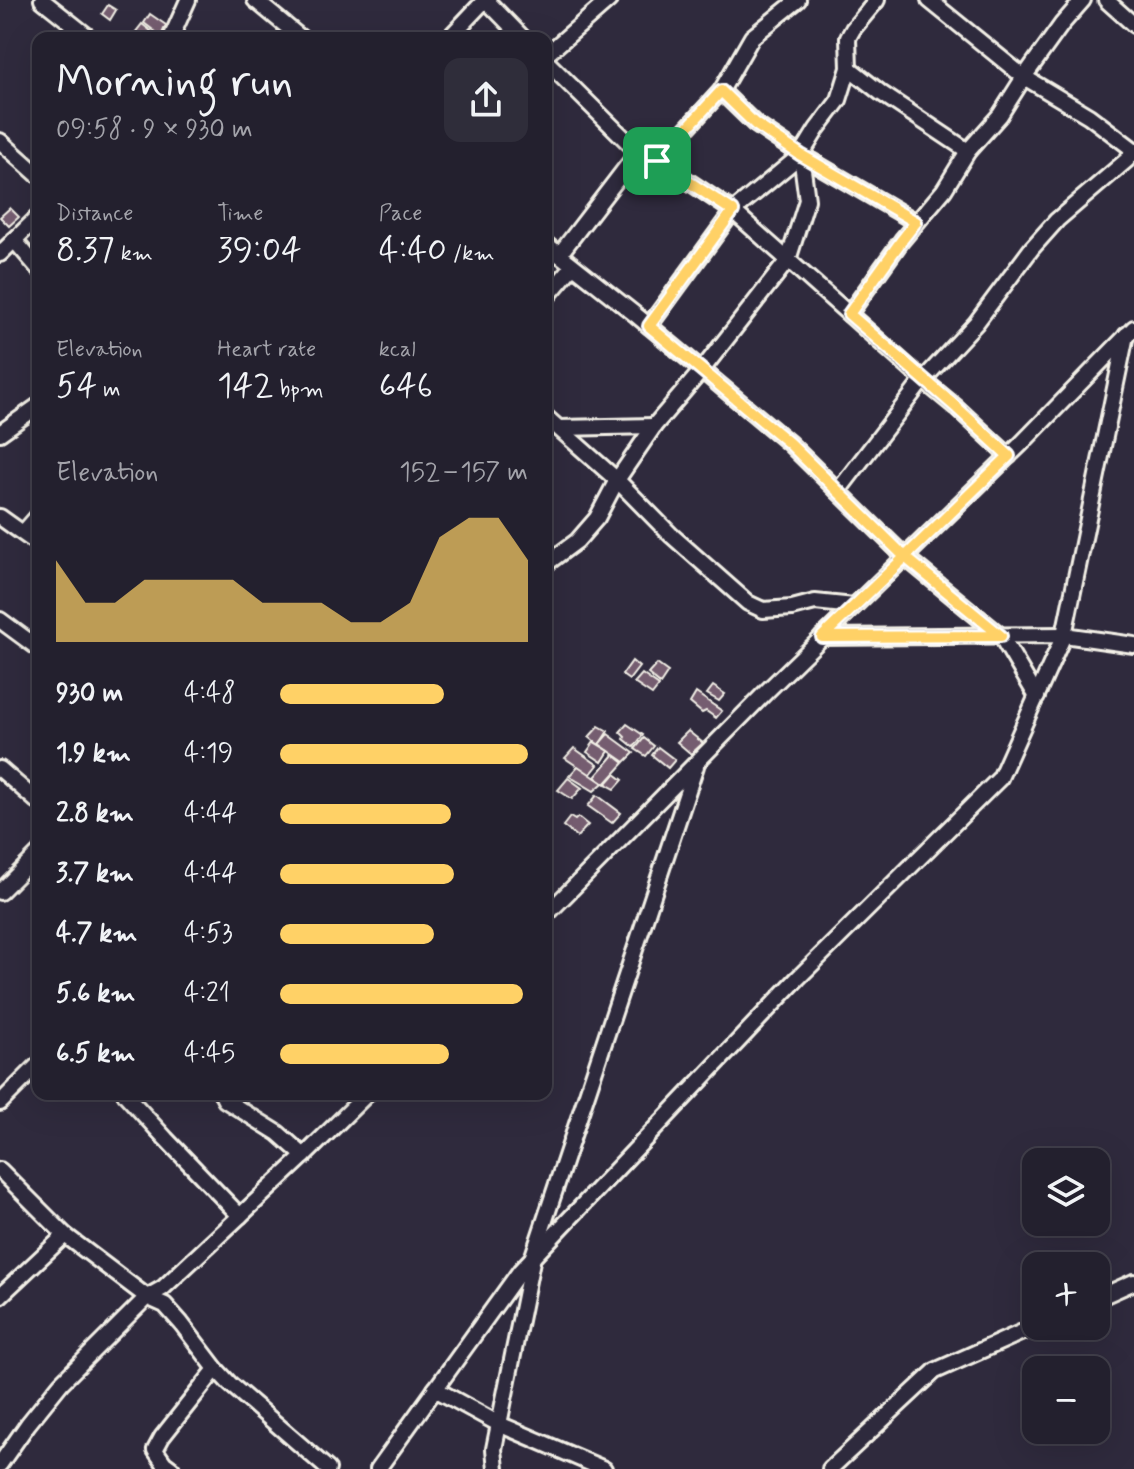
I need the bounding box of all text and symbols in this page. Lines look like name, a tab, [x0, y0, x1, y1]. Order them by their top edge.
text: Morning run	[56, 54, 293, 112]
button: share	[444, 58, 528, 142]
text: 09:58 · 9 × 930 m	[56, 113, 253, 147]
pin	[623, 127, 691, 195]
icon: arrive	[635, 139, 679, 183]
text: Distance	[56, 200, 133, 228]
text: Time	[217, 200, 263, 228]
text: Pace	[379, 200, 422, 228]
text: 8.37	[56, 228, 115, 273]
text: 39:04	[217, 228, 302, 273]
text: 4:40	[379, 228, 447, 273]
text: km	[115, 240, 153, 268]
text: /km	[447, 240, 494, 268]
text: Elevation	[56, 336, 143, 364]
text: Heart rate	[217, 336, 316, 364]
text: kcal	[379, 336, 416, 364]
text: 54	[56, 364, 97, 409]
text: 142	[217, 364, 273, 409]
text: 646	[379, 364, 433, 409]
text: m	[97, 376, 121, 404]
text: bpm	[273, 376, 324, 404]
text: Elevation	[56, 456, 158, 490]
text: 152–157 m	[399, 456, 528, 490]
text: 930 m	[56, 677, 123, 711]
text: 4:48	[184, 677, 235, 711]
text: 1.9 km	[56, 737, 131, 771]
text: 4:19	[184, 737, 233, 771]
text: 2.8 km	[56, 797, 134, 831]
text: 4:44	[184, 797, 237, 831]
text: 3.7 km	[56, 857, 134, 891]
text: 4:44	[184, 857, 237, 891]
text: 4.7 km	[56, 917, 137, 951]
text: 4:53	[184, 917, 233, 951]
text: 5.6 km	[56, 977, 135, 1011]
text: 4:21	[184, 977, 230, 1011]
text: 6.5 km	[56, 1037, 135, 1071]
text: 4:45	[184, 1037, 235, 1071]
map controls	[1022, 1148, 1110, 1444]
button: layers	[1022, 1148, 1110, 1236]
button: +	[1022, 1252, 1110, 1340]
button: −	[1022, 1356, 1110, 1444]

